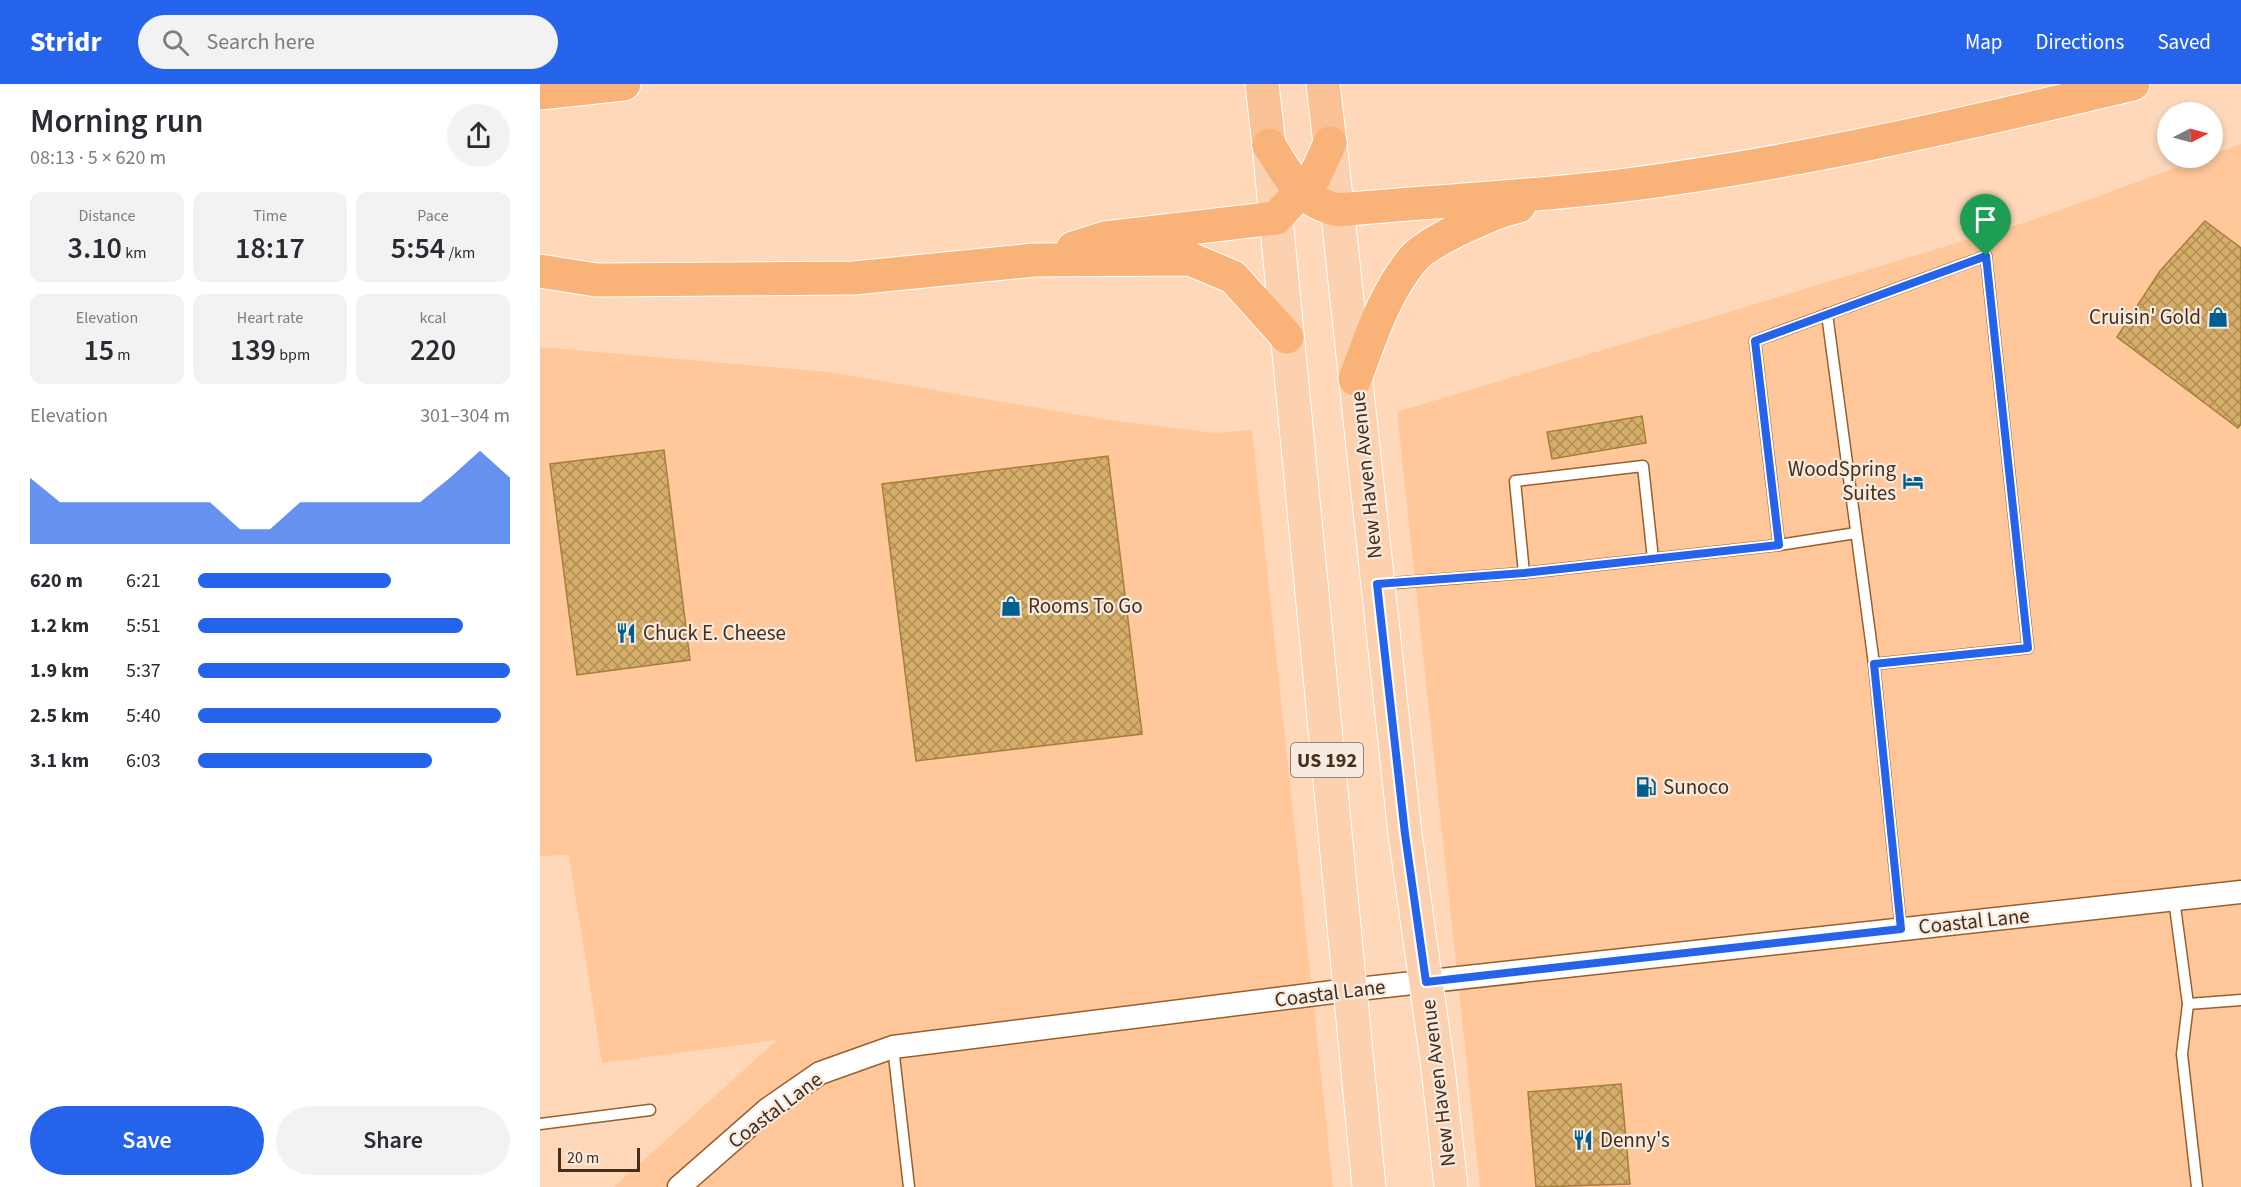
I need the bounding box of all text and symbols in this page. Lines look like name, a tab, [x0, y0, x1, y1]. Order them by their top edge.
search box	[138, 15, 558, 69]
text: Stridr	[30, 22, 102, 62]
icon: search	[159, 26, 192, 59]
text: Search here	[207, 26, 315, 58]
text: Map	[1965, 27, 2003, 57]
text: Directions	[2036, 27, 2124, 57]
text: Saved	[2157, 27, 2211, 57]
text: Morning run	[30, 98, 204, 145]
north arrow	[2157, 102, 2223, 168]
map controls	[2157, 102, 2223, 168]
button: share	[447, 104, 510, 167]
text: 08:13 · 5 × 620 m	[30, 144, 166, 172]
pin	[1960, 194, 2011, 256]
icon: arrive	[1969, 203, 2002, 236]
text: Distance	[79, 205, 135, 227]
text: Time	[253, 205, 287, 227]
text: Pace	[417, 205, 449, 227]
text: 3.10	[68, 227, 122, 270]
text: 18:17	[235, 227, 305, 270]
text: 5:54	[391, 227, 445, 270]
text: km	[122, 242, 146, 264]
text: /km	[445, 242, 475, 264]
place label: Cruisin' Gold	[2089, 302, 2201, 332]
shop icon: Cruisin' Gold	[2206, 305, 2230, 329]
text: Elevation	[76, 307, 138, 329]
text: Heart rate	[237, 307, 303, 329]
text: kcal	[420, 307, 446, 329]
text: 15	[83, 329, 114, 372]
text: 139	[230, 329, 276, 372]
text: 220	[410, 329, 456, 372]
text: m	[114, 344, 131, 366]
text: bpm	[276, 344, 310, 366]
street label: New Haven Avenue	[1342, 390, 1390, 560]
text: Elevation	[30, 402, 108, 430]
text: 301–304 m	[420, 402, 510, 430]
place label: WoodSpring Suites	[1788, 454, 1896, 508]
hotel icon: WoodSpring Suites	[1901, 469, 1925, 493]
text: 620 m	[30, 567, 83, 595]
text: 6:21	[126, 567, 161, 595]
place label: Rooms To Go	[1028, 591, 1143, 621]
shop icon: Rooms To Go	[999, 594, 1023, 618]
text: 1.2 km	[30, 612, 89, 640]
text: 5:51	[126, 612, 161, 640]
place label: Chuck E. Cheese	[643, 618, 786, 648]
restaurant icon: Chuck E. Cheese	[614, 621, 638, 645]
text: 1.9 km	[30, 657, 89, 685]
text: 5:37	[126, 657, 161, 685]
text: 2.5 km	[30, 702, 89, 730]
text: 5:40	[126, 702, 161, 730]
road number: US 192	[1291, 743, 1363, 777]
text: 3.1 km	[30, 747, 89, 775]
text: 6:03	[126, 747, 161, 775]
place label: Sunoco	[1663, 772, 1729, 802]
fuel station icon: Sunoco	[1634, 775, 1658, 799]
street label: Coastal Lane	[1917, 900, 2031, 942]
street label: Coastal Lane	[1273, 971, 1387, 1015]
street label: New Haven Avenue	[1413, 998, 1463, 1168]
street label: Coastal Lane	[721, 1064, 829, 1156]
button: Save	[30, 1106, 264, 1175]
button: Share	[276, 1106, 510, 1175]
place label: Denny's	[1600, 1125, 1670, 1155]
restaurant icon: Denny's	[1571, 1128, 1595, 1152]
scale bar	[558, 1145, 640, 1172]
text: 20 m	[567, 1147, 599, 1169]

